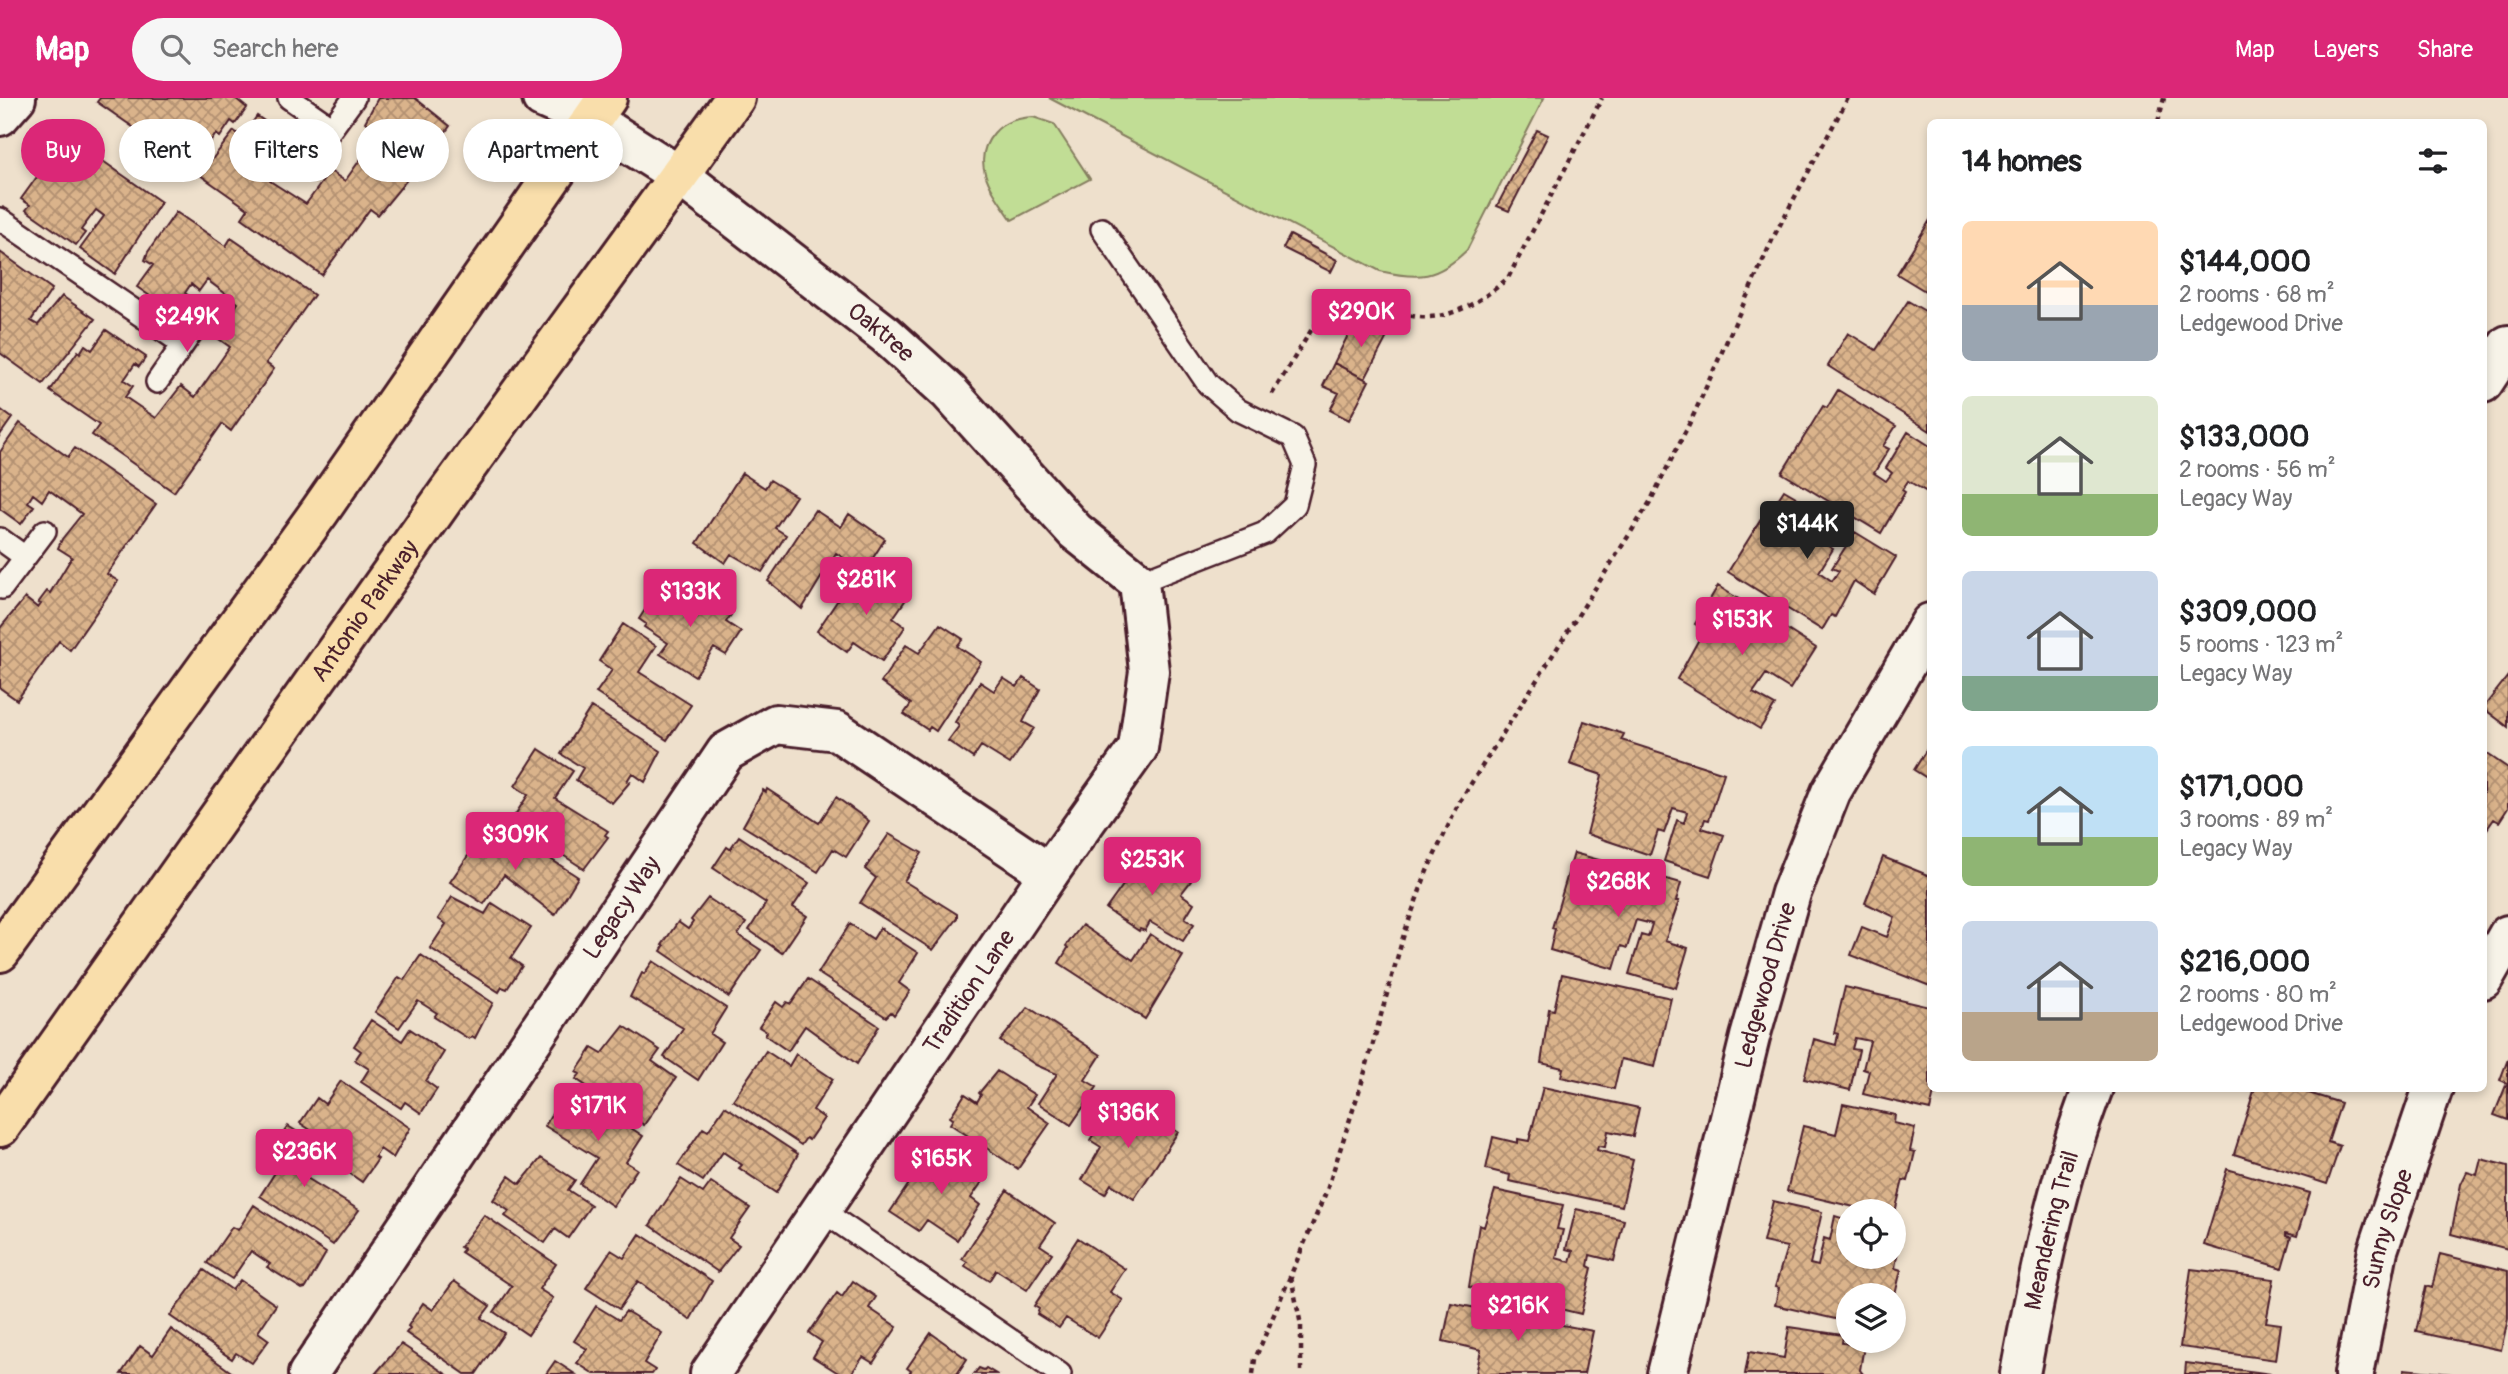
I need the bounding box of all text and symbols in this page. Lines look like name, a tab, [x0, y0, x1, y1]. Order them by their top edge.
search box	[132, 18, 622, 81]
text: Map	[35, 29, 90, 70]
icon: search	[156, 30, 194, 68]
text: Search here	[212, 33, 339, 65]
text: Map	[2235, 35, 2275, 64]
text: Layers	[2313, 35, 2379, 64]
text: Share	[2417, 35, 2473, 64]
chip: Buy	[21, 119, 105, 182]
chip: Rent	[119, 119, 215, 182]
chip: Filters	[229, 119, 342, 182]
chip: New	[356, 119, 449, 182]
chip: Apartment	[463, 119, 623, 182]
icon: filters	[2414, 142, 2452, 180]
text: 14 homes	[1962, 143, 2082, 180]
text: $144,000	[2179, 243, 2311, 280]
icon: home	[2018, 249, 2102, 333]
text: 2 rooms · 68 m²	[2179, 280, 2335, 309]
pin: $290K	[1312, 289, 1410, 349]
pin: $249K	[138, 294, 236, 354]
street label: Oaktree	[842, 296, 921, 368]
text: $290K	[1328, 297, 1394, 326]
text: $249K	[155, 302, 219, 331]
text: Ledgewood Drive	[2179, 309, 2343, 338]
text: $133,000	[2179, 418, 2310, 455]
icon: home	[2018, 424, 2102, 508]
text: 2 rooms · 56 m²	[2179, 455, 2336, 484]
text: Legacy Way	[2179, 484, 2292, 513]
pin: $144K	[1758, 502, 1856, 561]
text: $144K	[1776, 509, 1838, 538]
street label: Antonio Parkway	[305, 534, 425, 687]
pin: $281K	[817, 558, 915, 617]
text: $281K	[836, 565, 896, 594]
pin: $133K	[641, 570, 739, 629]
text: $133K	[660, 577, 721, 606]
text: $309,000	[2179, 593, 2317, 630]
pin: $153K	[1693, 598, 1791, 657]
icon: home	[2018, 599, 2102, 683]
text: $153K	[1712, 605, 1772, 634]
text: 5 rooms · 123 m²	[2179, 630, 2343, 659]
text: Legacy Way	[2179, 659, 2292, 688]
text: $171,000	[2179, 768, 2304, 805]
icon: home	[2018, 774, 2102, 858]
text: 3 rooms · 89 m²	[2179, 805, 2333, 834]
pin: $309K	[466, 812, 564, 872]
text: $309K	[482, 820, 548, 849]
text: Legacy Way	[2179, 834, 2292, 863]
pin: $253K	[1103, 838, 1201, 897]
text: $253K	[1120, 845, 1184, 874]
street label: Legacy Way	[576, 850, 666, 965]
pin: $268K	[1569, 860, 1667, 919]
text: $268K	[1586, 867, 1650, 896]
street label: Ledgewood Drive	[1728, 899, 1802, 1071]
street label: Tradition Lane	[917, 924, 1021, 1059]
text: $216,000	[2179, 943, 2310, 980]
icon: home	[2018, 949, 2102, 1033]
text: 2 rooms · 80 m²	[2179, 980, 2337, 1009]
text: Ledgewood Drive	[2179, 1009, 2343, 1038]
pin: $171K	[549, 1084, 647, 1143]
pin: $136K	[1079, 1090, 1177, 1150]
text: $171K	[570, 1091, 626, 1120]
text: $136K	[1097, 1098, 1159, 1127]
pin: $236K	[255, 1130, 353, 1189]
pin: $165K	[892, 1136, 990, 1196]
text: $236K	[272, 1137, 336, 1166]
text: $165K	[910, 1144, 972, 1173]
street label: Meandering Trail	[2018, 1147, 2085, 1312]
street label: Sunny Slope	[2356, 1165, 2419, 1291]
map controls	[1836, 1199, 1906, 1353]
button: locate	[1836, 1199, 1906, 1269]
button: layers	[1836, 1283, 1906, 1353]
pin: $216K	[1469, 1284, 1567, 1343]
text: $216K	[1487, 1291, 1549, 1320]

